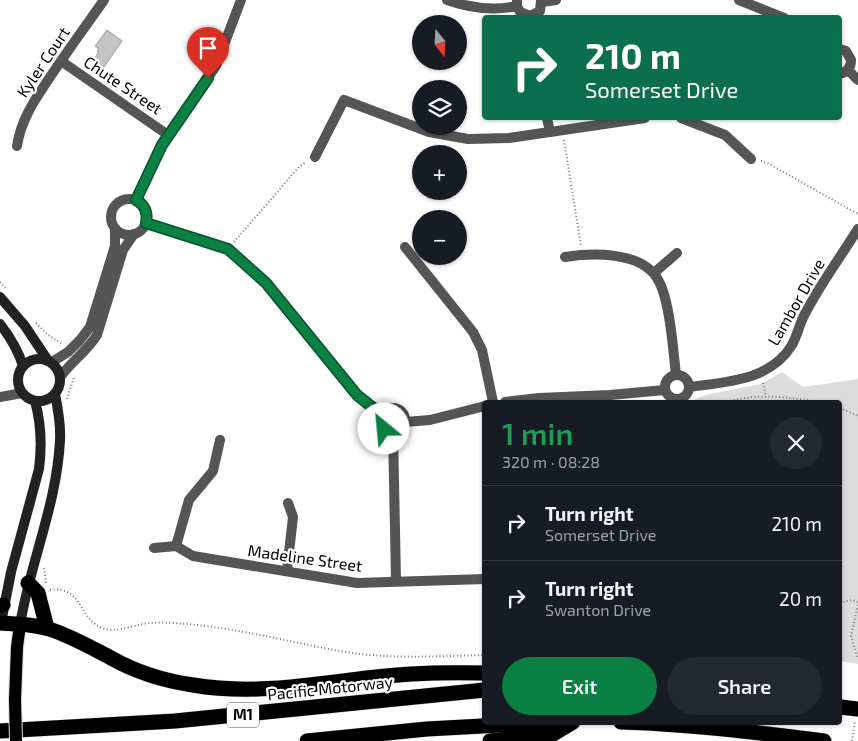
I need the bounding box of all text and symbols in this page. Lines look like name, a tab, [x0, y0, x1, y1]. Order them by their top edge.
north arrow	[412, 15, 468, 70]
map controls	[412, 15, 467, 265]
street label: Kyler Court	[12, 23, 73, 100]
pin	[187, 27, 229, 78]
icon: arrive	[194, 34, 222, 62]
text: 210 m	[585, 34, 681, 76]
icon: right	[502, 35, 567, 100]
street label: Chute Street	[81, 51, 166, 118]
text: Somerset Drive	[585, 76, 738, 102]
button: layers	[412, 80, 467, 135]
button: +	[412, 145, 467, 200]
button: −	[412, 210, 467, 265]
street label: Lambor Drive	[763, 255, 828, 348]
position arrow	[357, 402, 409, 454]
text: 1 min	[502, 415, 573, 451]
button: close	[770, 417, 822, 469]
text: 320 m · 08:28	[502, 452, 600, 471]
text: Turn right	[545, 502, 633, 525]
icon: right	[502, 509, 530, 537]
text: 210 m	[771, 512, 822, 535]
text: Somerset Drive	[545, 525, 656, 544]
street label: Madeline Street	[247, 540, 363, 575]
text: Turn right	[545, 577, 633, 600]
icon: right	[502, 584, 530, 612]
text: 20 m	[779, 587, 822, 610]
text: Swanton Drive	[545, 600, 651, 619]
button: Exit	[502, 657, 657, 715]
button: Share	[667, 657, 822, 715]
street label: Pacific Motorway	[266, 671, 394, 704]
road number: M1	[227, 702, 259, 728]

